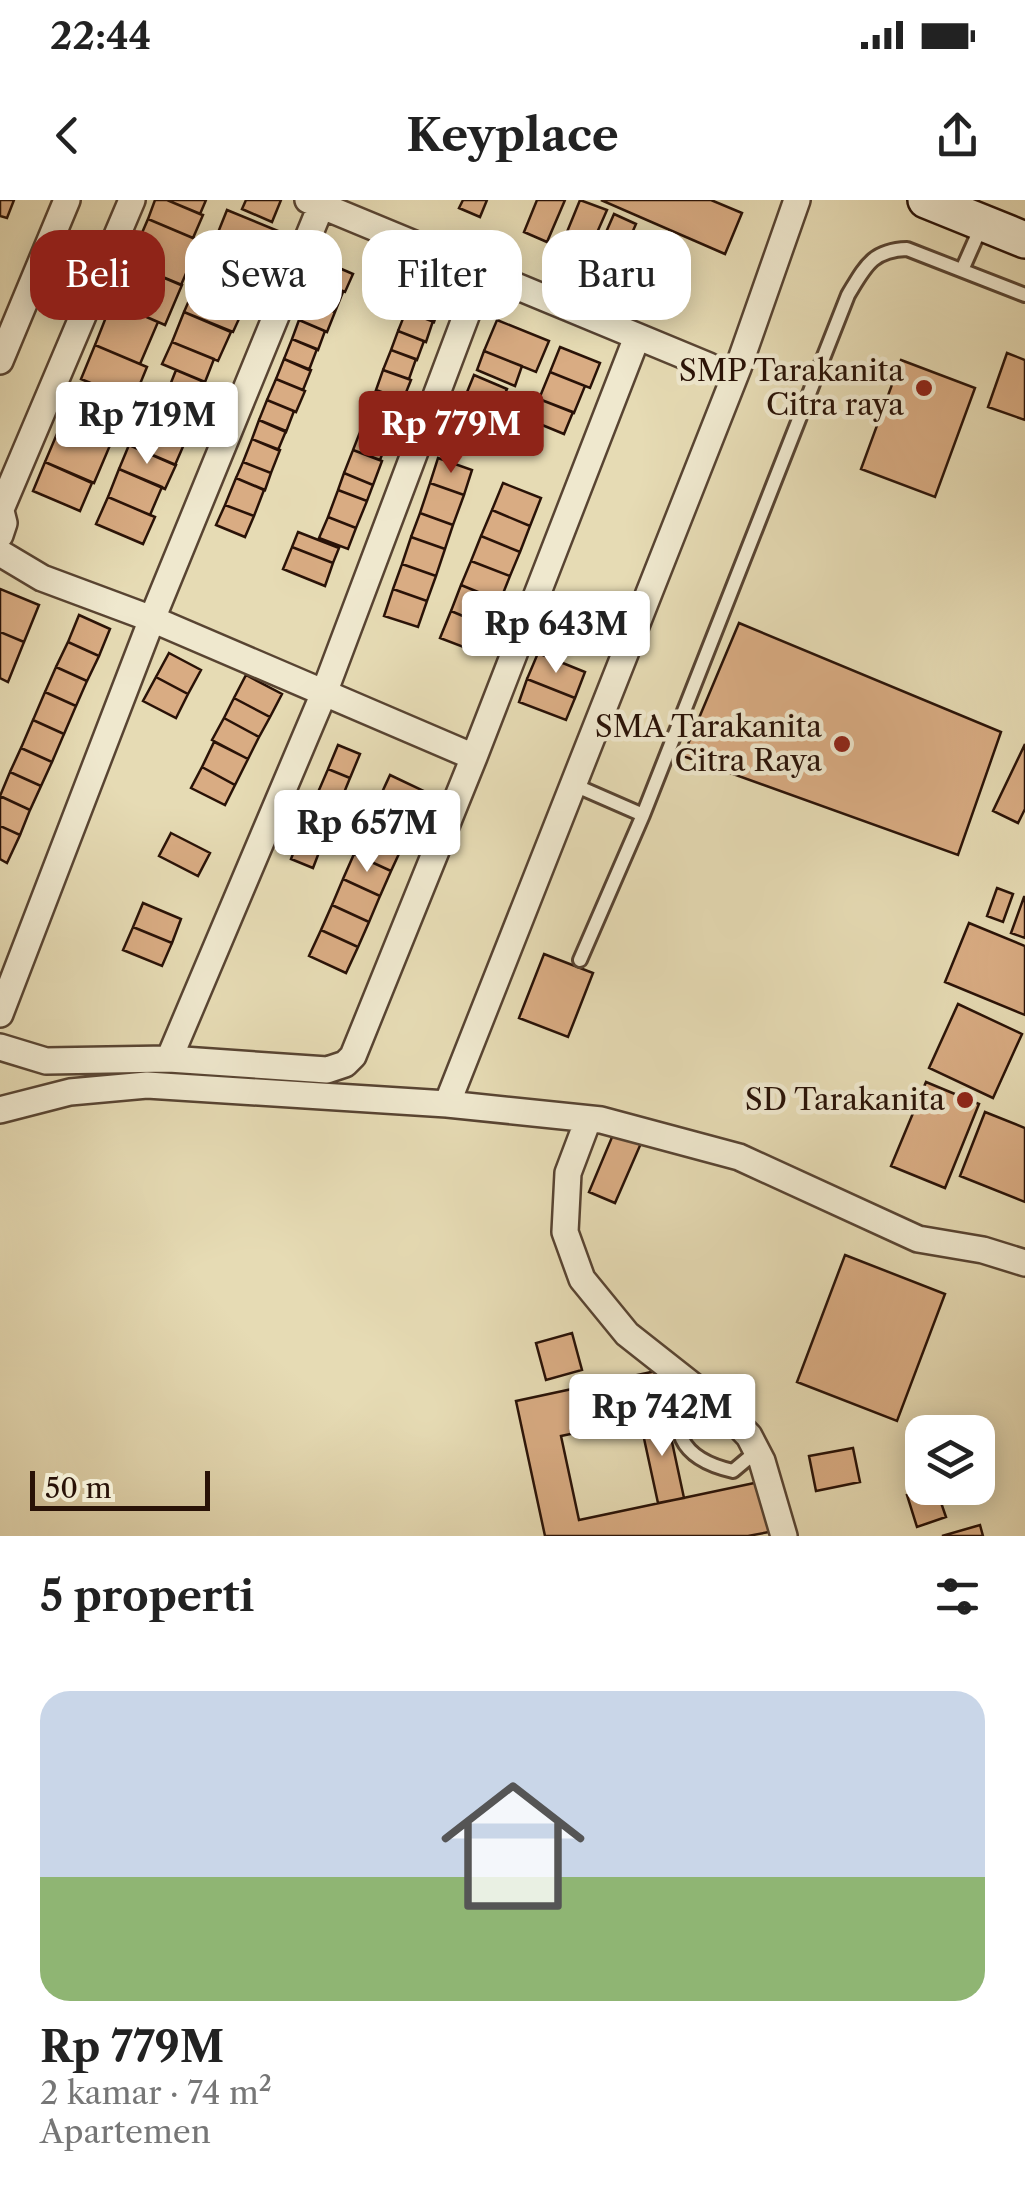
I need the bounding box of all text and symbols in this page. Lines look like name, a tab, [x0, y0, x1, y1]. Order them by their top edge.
text: 22:44	[50, 12, 151, 59]
text: Keyplace	[406, 107, 619, 163]
icon: back	[40, 108, 95, 163]
icon: share	[930, 108, 985, 163]
chip: Beli	[30, 230, 165, 320]
chip: Sewa	[185, 230, 342, 320]
chip: Filter	[362, 230, 522, 320]
chip: Baru	[542, 230, 691, 320]
place label: SMP Tarakanita Citra raya	[679, 352, 904, 423]
marker: SMP Tarakanita Citra raya	[913, 377, 935, 399]
pin: Rp 719M	[55, 382, 239, 467]
pin: Rp 779M	[359, 391, 543, 476]
text: Rp 719M	[78, 395, 216, 434]
text: Rp 779M	[381, 404, 521, 443]
pin: Rp 643M	[464, 591, 648, 676]
text: Rp 643M	[484, 604, 628, 643]
place label: SMA Tarakanita Citra Raya	[595, 708, 822, 779]
marker: SMA Tarakanita Citra Raya	[831, 733, 853, 755]
pin: Rp 657M	[275, 790, 459, 875]
text: Rp 657M	[296, 803, 438, 842]
place label: SD Tarakanita	[745, 1081, 945, 1118]
marker: SD Tarakanita	[954, 1089, 976, 1111]
pin: Rp 742M	[570, 1374, 754, 1459]
text: Rp 742M	[591, 1387, 733, 1426]
map controls	[905, 1415, 995, 1505]
button: layers	[905, 1415, 995, 1505]
scale bar	[30, 1466, 210, 1510]
text: 50 m	[45, 1471, 112, 1505]
icon: filters	[930, 1569, 985, 1624]
text: 5 properti	[40, 1570, 254, 1622]
icon: home	[423, 1756, 603, 1936]
text: Rp 779M	[40, 2021, 224, 2073]
text: 2 kamar · 74 m²	[40, 2073, 272, 2112]
text: Apartemen	[40, 2112, 211, 2151]

